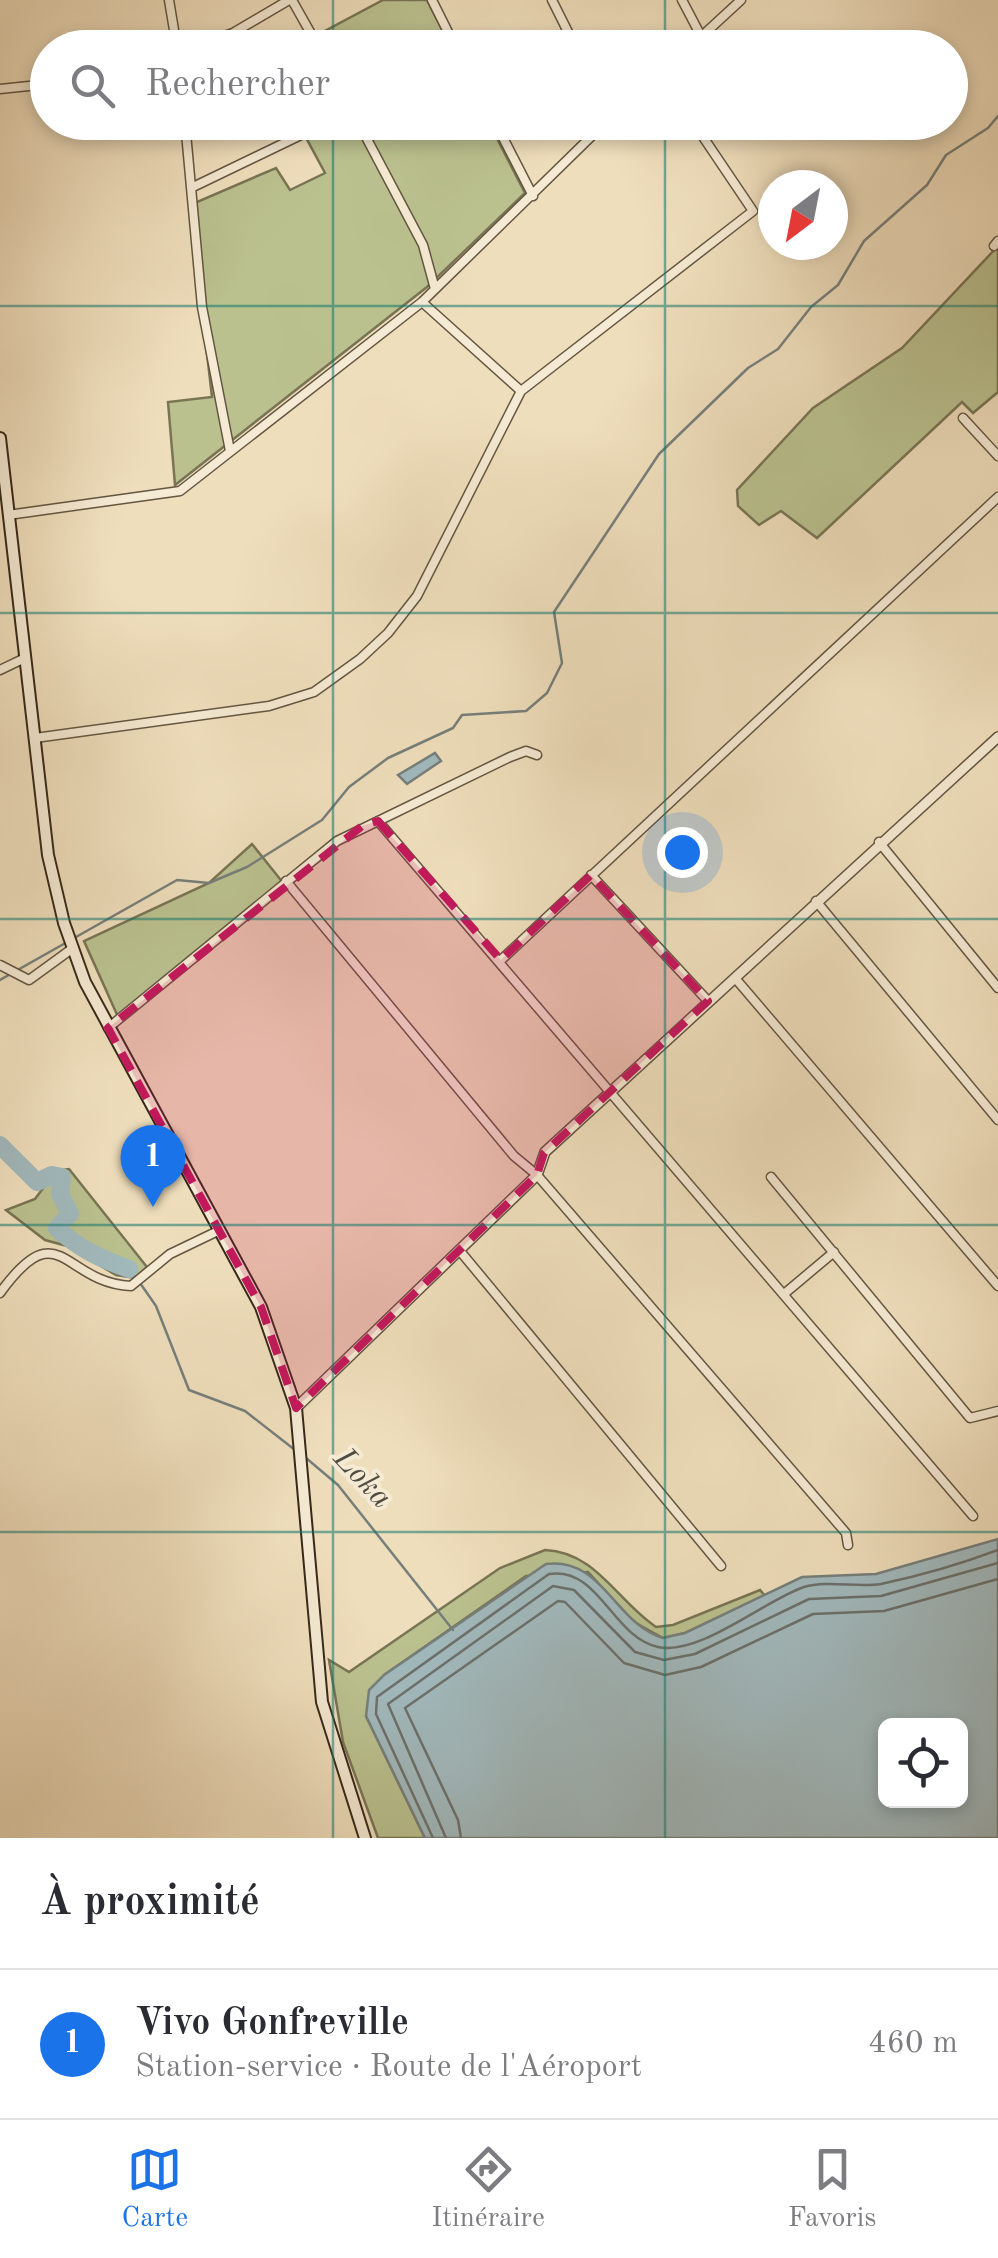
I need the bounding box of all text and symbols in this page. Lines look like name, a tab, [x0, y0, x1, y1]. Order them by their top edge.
search box	[30, 30, 968, 140]
icon: search	[65, 58, 120, 113]
text: Rechercher	[145, 66, 330, 104]
north arrow	[758, 170, 848, 260]
your location	[657, 827, 708, 878]
pin: 1	[120, 1124, 186, 1207]
water label: Loka	[326, 1442, 397, 1515]
map controls	[878, 1718, 968, 1808]
button: locate	[878, 1718, 968, 1808]
text: À proximité	[40, 1882, 260, 1924]
text: Vivo Gonfreville	[135, 2005, 409, 2043]
text: 1	[63, 2028, 82, 2060]
text: 460 m	[868, 2028, 958, 2060]
text: Station-service · Route de l'Aéroport	[135, 2052, 642, 2084]
tab: Carte	[121, 2142, 188, 2237]
tab: Itinéraire	[431, 2142, 545, 2237]
tab: Favoris	[788, 2142, 877, 2237]

